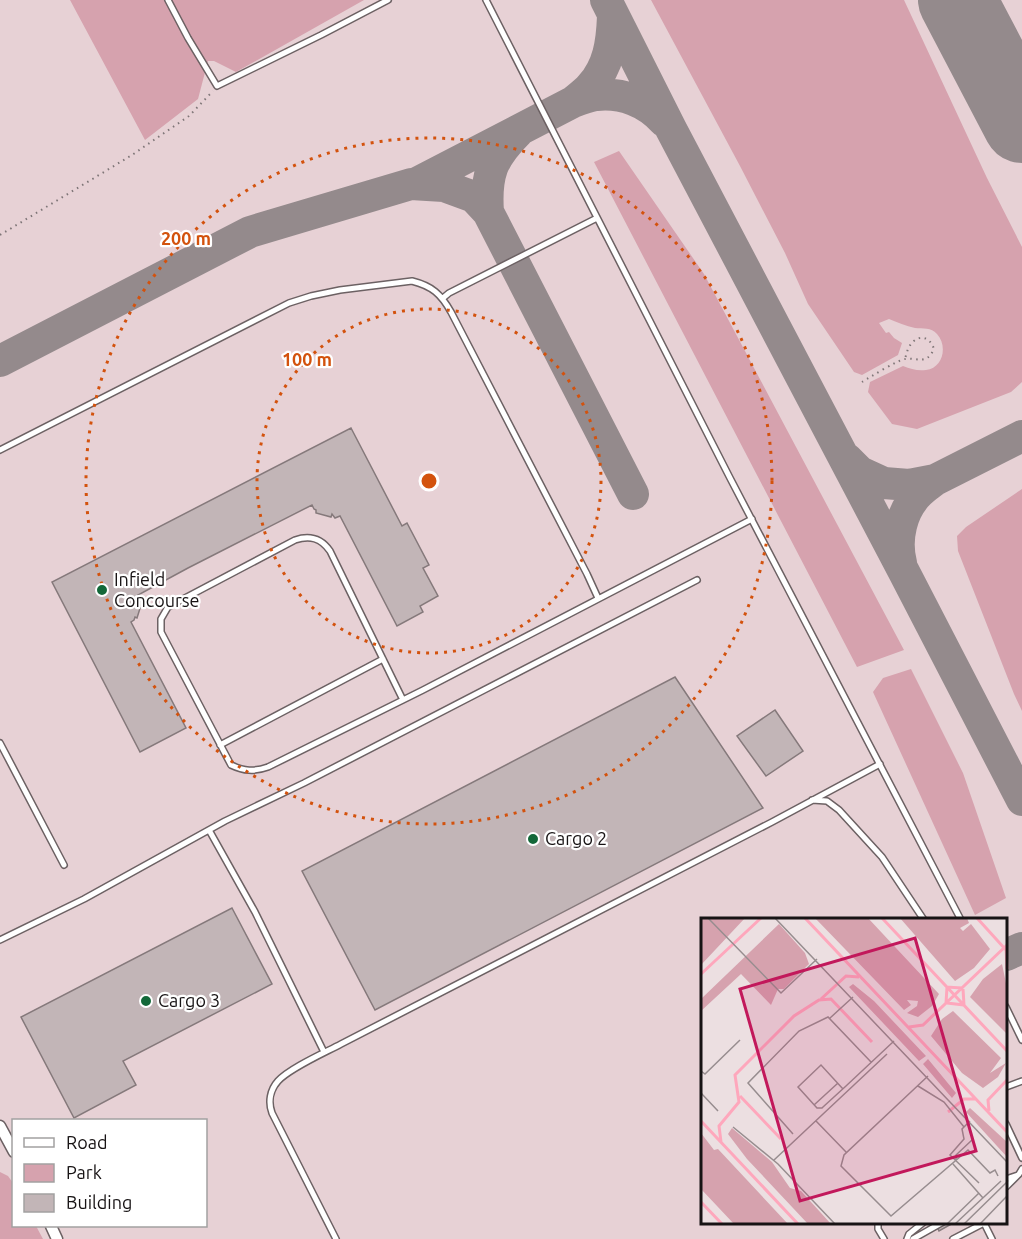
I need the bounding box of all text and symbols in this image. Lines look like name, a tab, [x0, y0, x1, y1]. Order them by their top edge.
text: 200 m	[161, 228, 211, 248]
text: 100 m	[282, 349, 332, 369]
centre of rings	[419, 471, 439, 491]
place label: Infield Concourse	[114, 569, 200, 610]
marker: Infield Concourse	[95, 583, 109, 597]
place label: Cargo 2	[545, 828, 607, 848]
marker: Cargo 2	[526, 832, 540, 846]
inset map	[701, 918, 1007, 1224]
place label: Cargo 3	[158, 990, 220, 1010]
marker: Cargo 3	[139, 994, 153, 1008]
legend	[12, 1119, 207, 1227]
text: Road	[66, 1132, 108, 1152]
text: Park	[66, 1162, 102, 1182]
text: Building	[66, 1192, 132, 1212]

